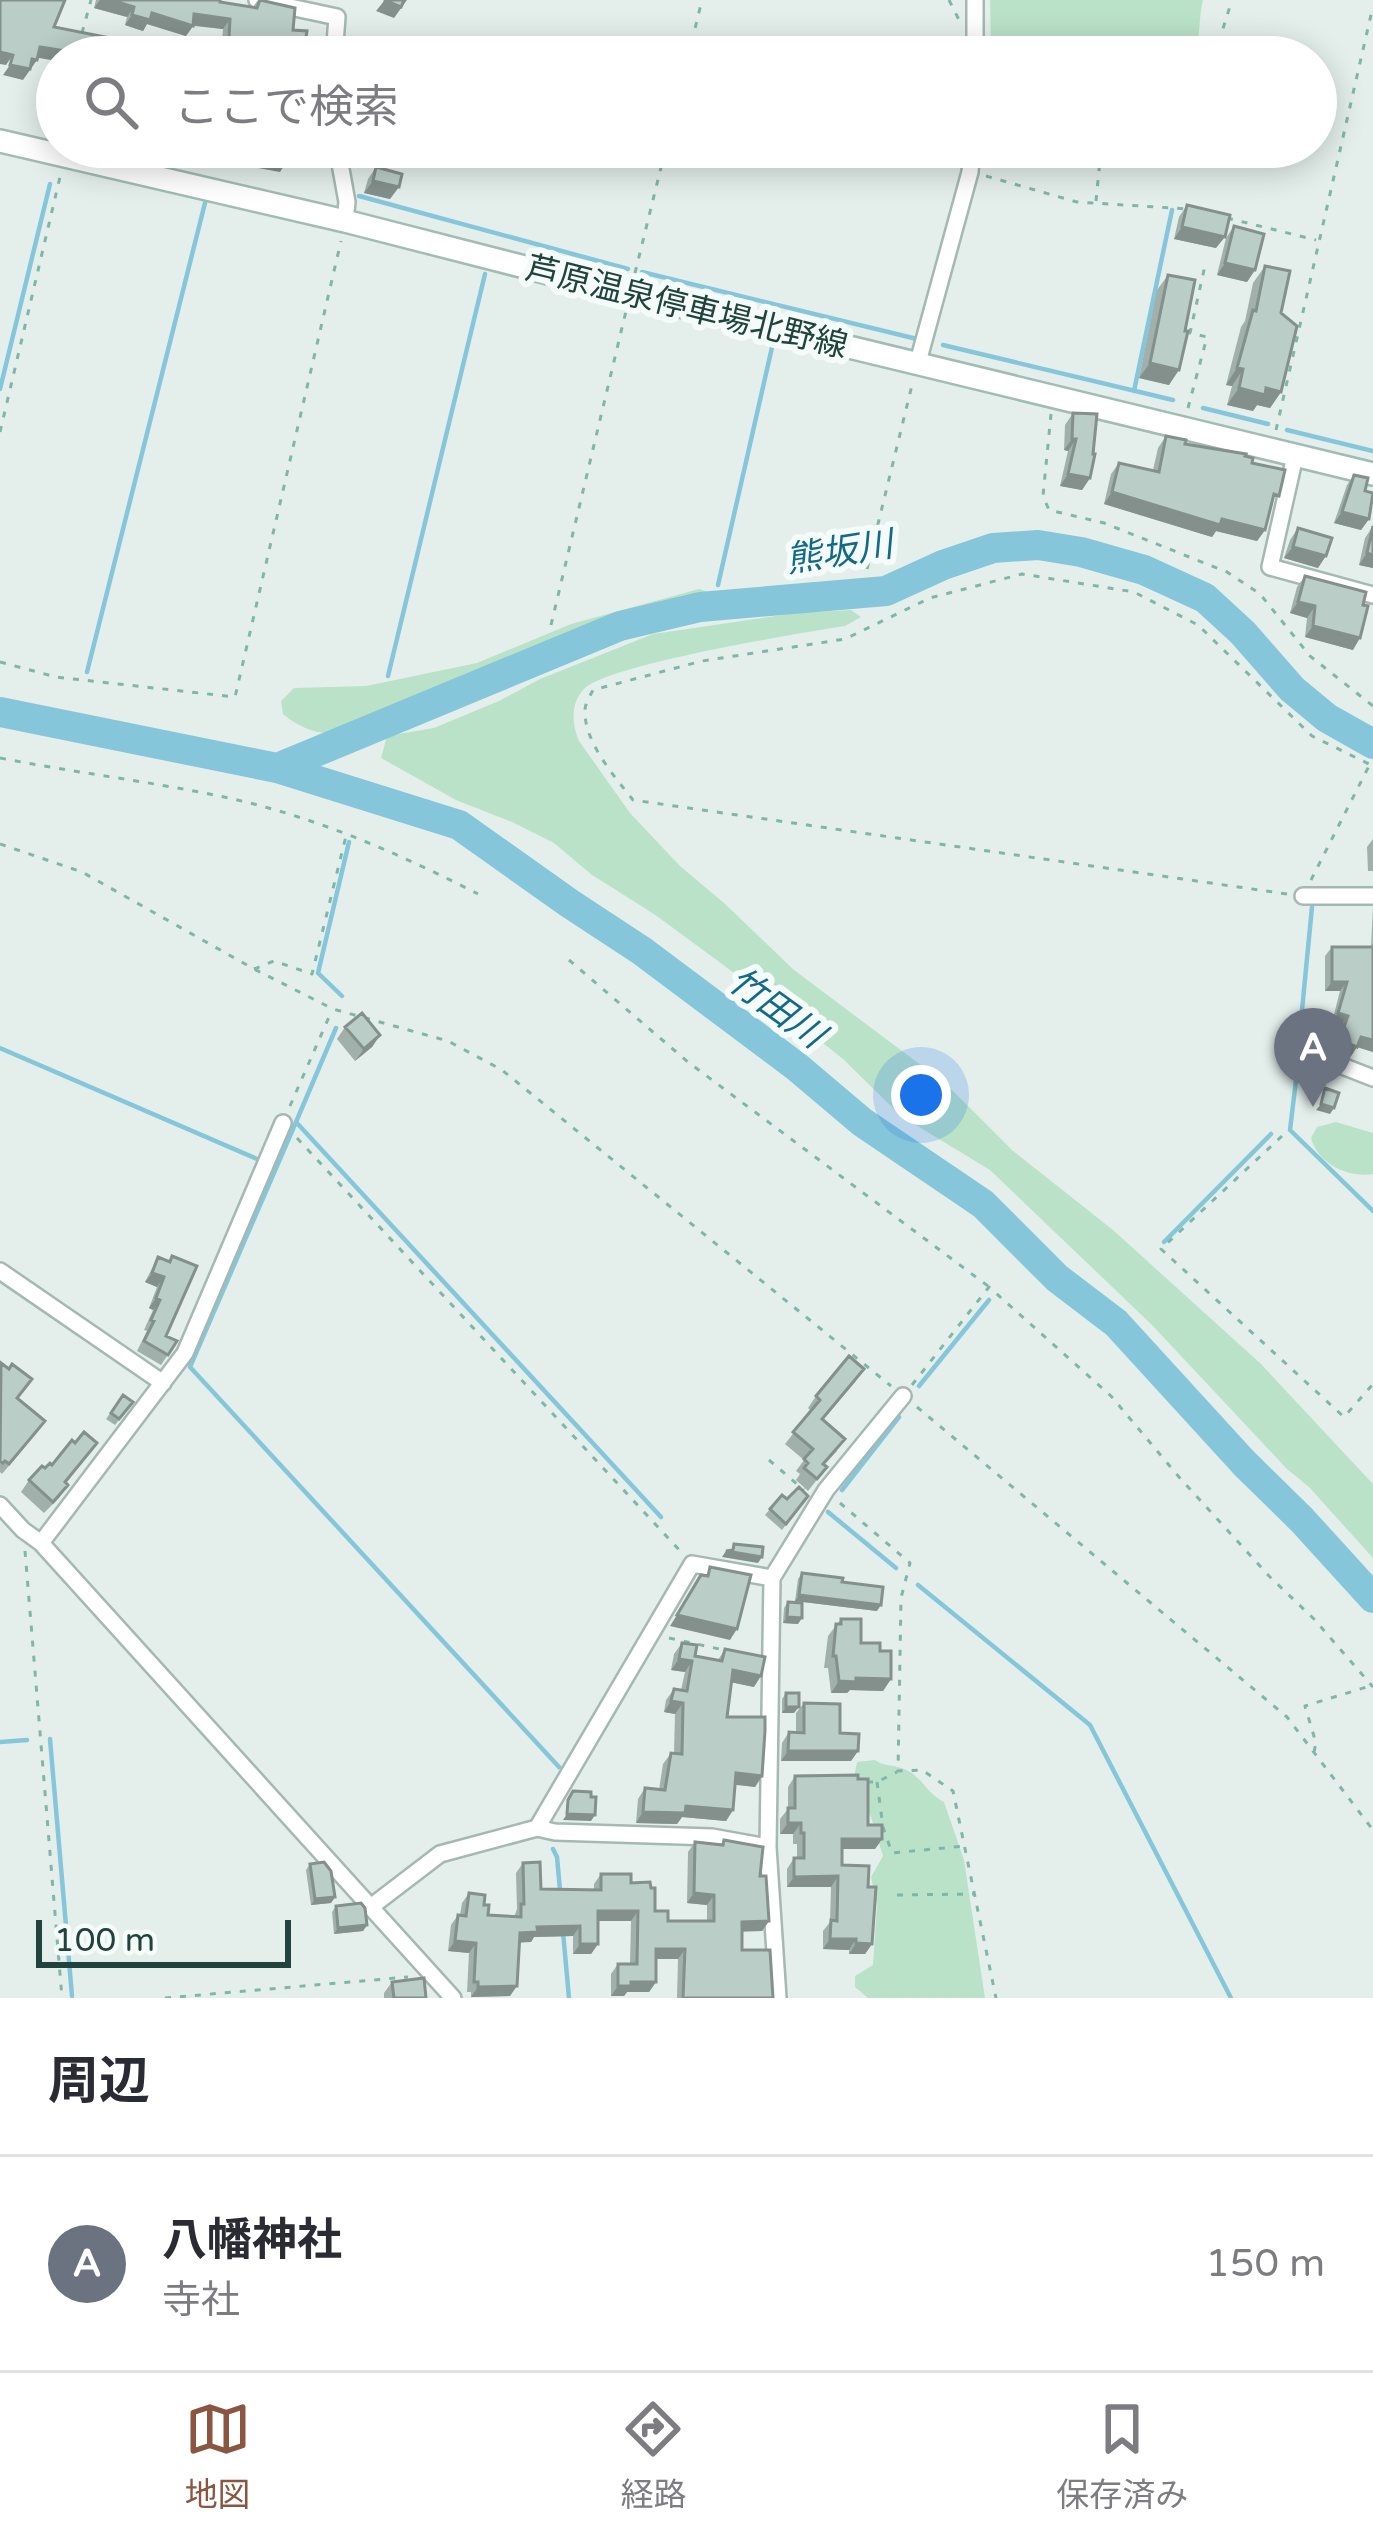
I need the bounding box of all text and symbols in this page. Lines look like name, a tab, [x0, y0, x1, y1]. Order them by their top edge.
search box	[36, 36, 1337, 168]
icon: search	[78, 69, 144, 135]
text: ここで検索	[174, 81, 399, 135]
street label: 芦原温泉停車場北野線	[522, 249, 851, 366]
water label: 熊坂川	[783, 522, 900, 582]
water label: 竹田川	[720, 959, 836, 1060]
pin: A	[1274, 1008, 1352, 1107]
your location	[891, 1065, 951, 1125]
scale bar	[36, 1914, 291, 1967]
text: 100 m	[54, 1921, 155, 1960]
text: 周辺	[48, 2051, 150, 2113]
text: 八幡神社	[162, 2214, 342, 2268]
text: A	[72, 2240, 102, 2287]
text: 150 m	[1206, 2240, 1325, 2287]
text: 寺社	[162, 2277, 240, 2324]
tab: 地図	[185, 2396, 251, 2516]
tab: 経路	[620, 2396, 686, 2516]
tab: 保存済み	[1056, 2396, 1188, 2516]

